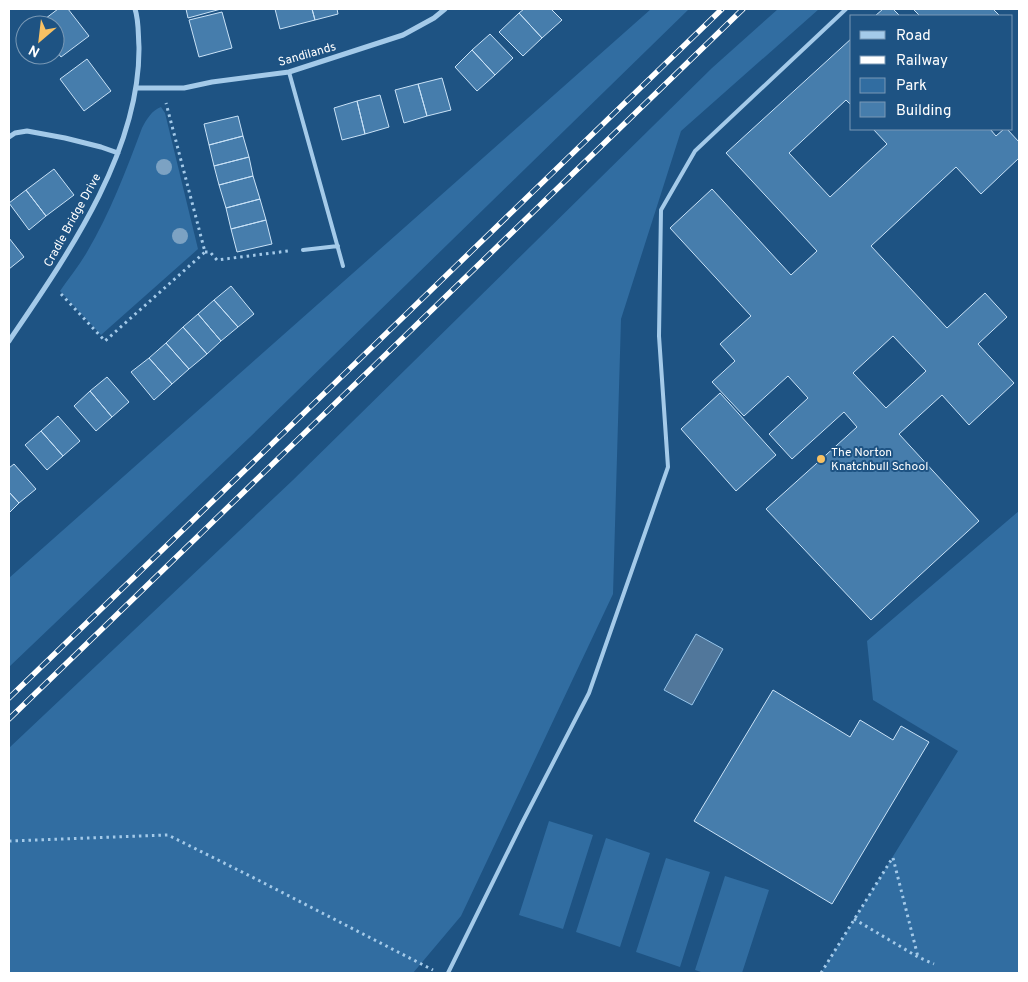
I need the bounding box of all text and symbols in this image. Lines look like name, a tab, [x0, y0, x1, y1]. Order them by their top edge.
north arrow	[15, 15, 65, 65]
legend	[850, 15, 1013, 130]
text: Road	[896, 27, 931, 46]
street label: Sandilands	[277, 39, 338, 71]
text: N	[26, 40, 43, 60]
text: Railway	[896, 52, 948, 71]
text: Park	[896, 77, 927, 96]
text: Building	[896, 102, 951, 121]
street label: Cradle Bridge Drive	[41, 171, 105, 270]
place label: The Norton Knatchbull School	[831, 445, 928, 475]
marker: The Norton Knatchbull School	[815, 453, 827, 465]

